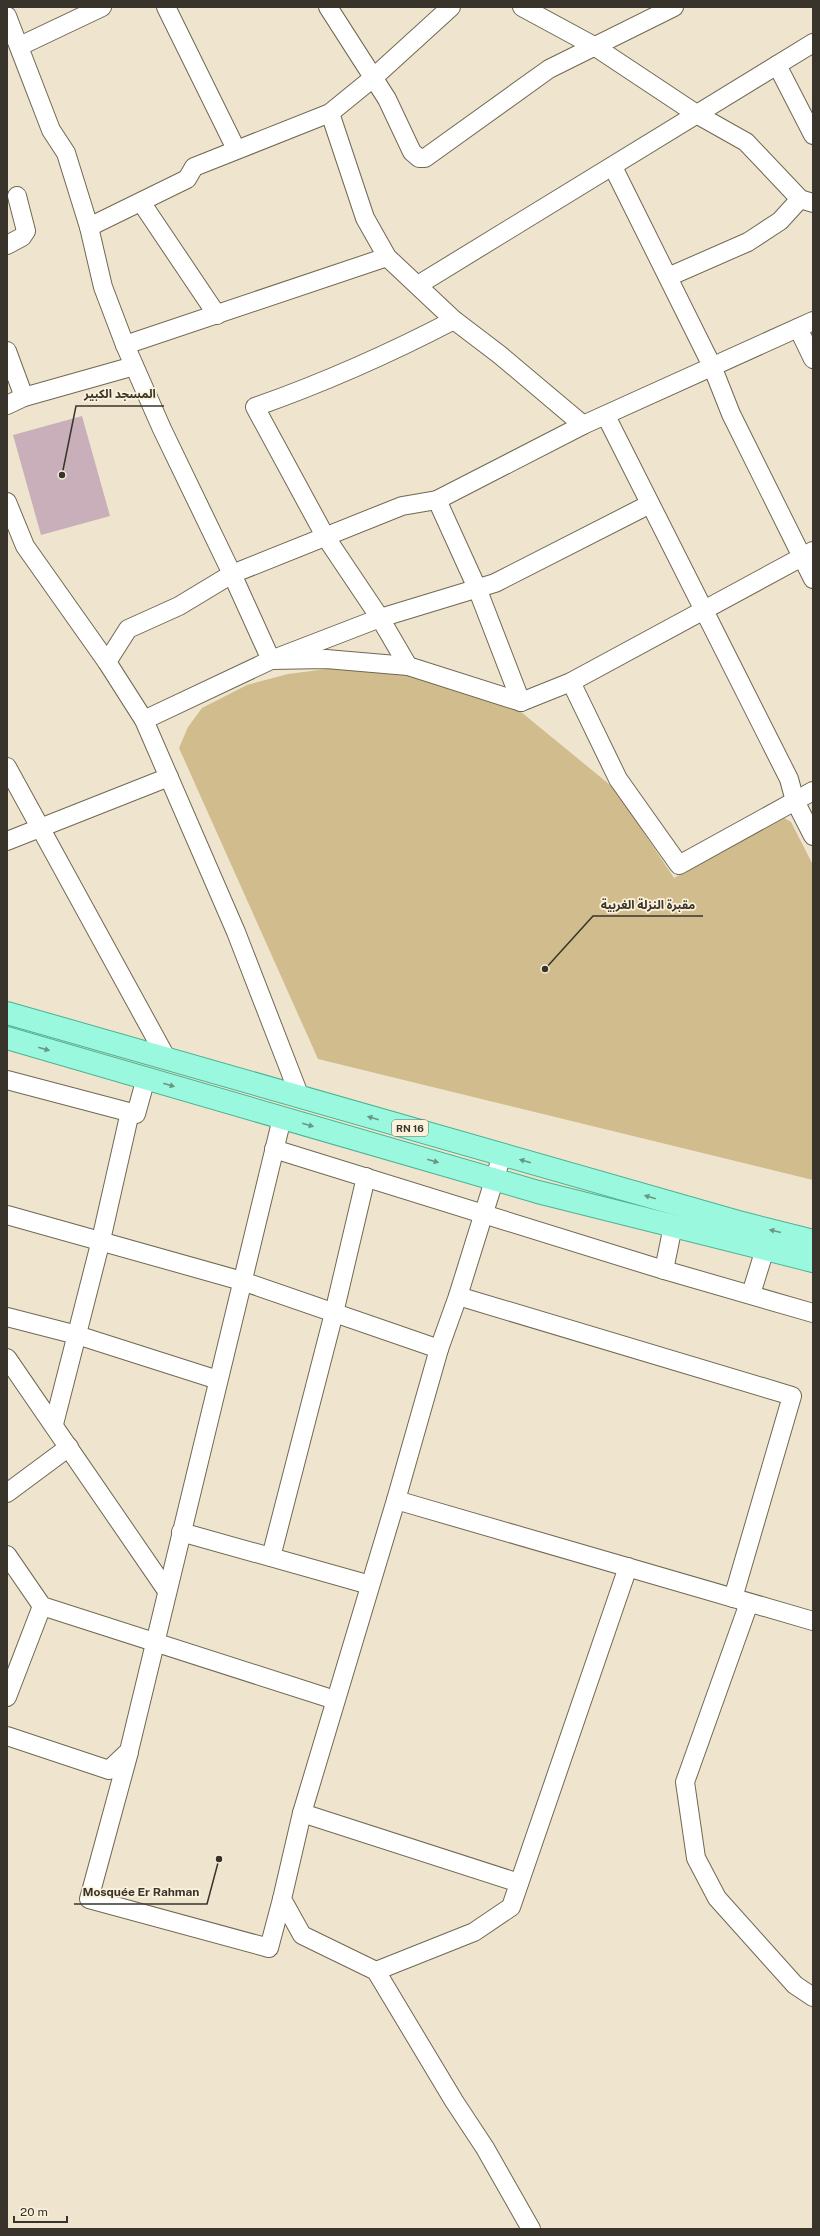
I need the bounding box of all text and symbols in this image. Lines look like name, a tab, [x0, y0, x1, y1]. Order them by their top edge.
callout: المسجد الكبير	[76, 382, 164, 406]
text: المسجد الكبير	[83, 387, 156, 401]
callout: مقبرة النزلة الغربية	[593, 892, 703, 916]
text: مقبرة النزلة الغربية	[601, 898, 695, 912]
one-way arrow	[39, 1046, 51, 1052]
one-way arrow	[164, 1082, 176, 1088]
one-way arrow	[367, 1115, 379, 1121]
road number: RN 16	[392, 1120, 428, 1136]
one-way arrow	[302, 1122, 314, 1128]
one-way arrow	[427, 1158, 439, 1164]
one-way arrow	[519, 1158, 531, 1164]
one-way arrow	[644, 1194, 656, 1200]
one-way arrow	[769, 1228, 781, 1234]
callout: Mosquée Er Rahman	[74, 1880, 207, 1904]
text: Mosquée Er Rahman	[83, 1885, 199, 1899]
scale bar	[14, 2198, 67, 2224]
text: 20 m	[20, 2205, 48, 2219]

